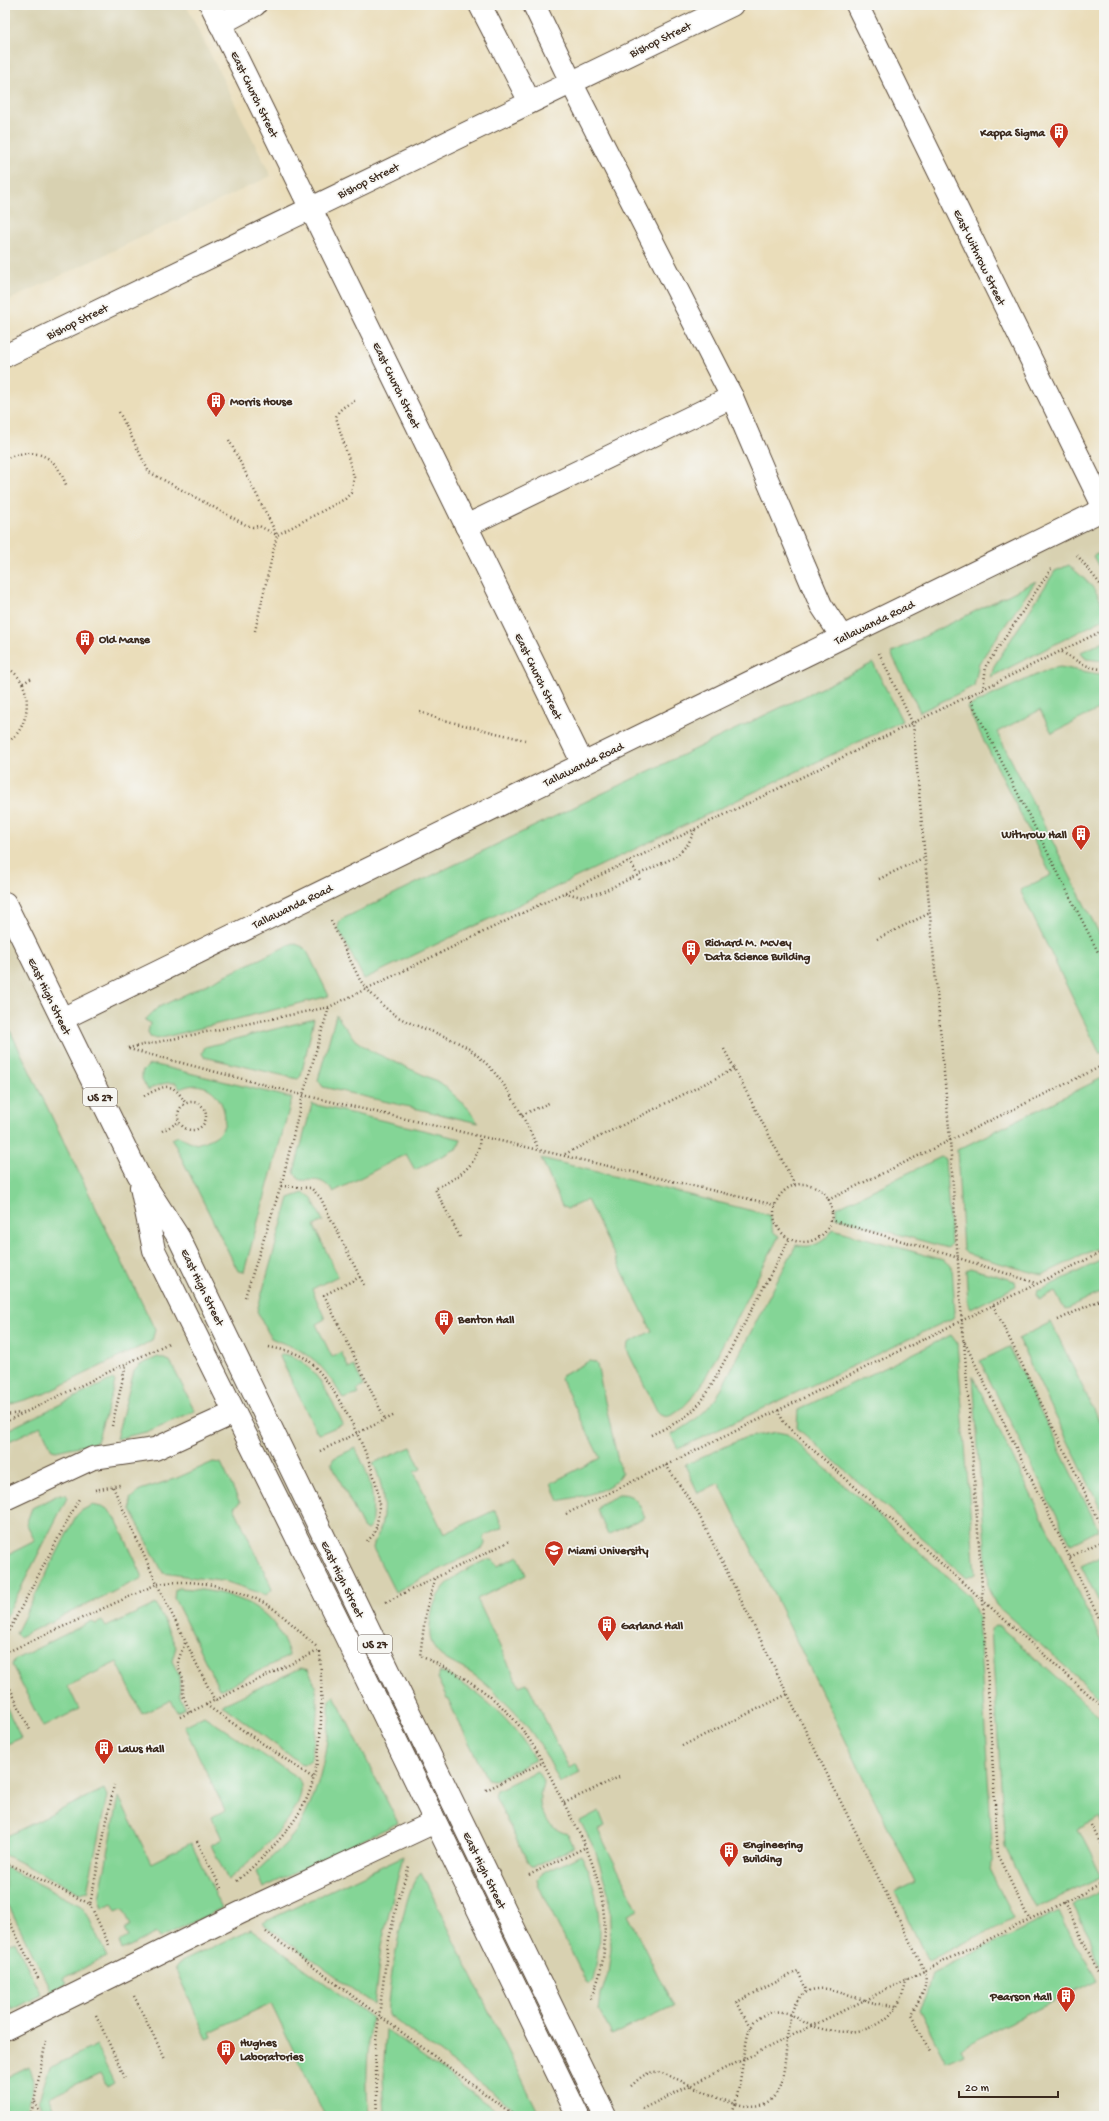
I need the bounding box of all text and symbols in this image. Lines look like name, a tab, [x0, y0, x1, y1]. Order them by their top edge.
street label: Bishop Street	[627, 19, 695, 62]
street label: East Church Street	[226, 49, 281, 141]
building icon: Kappa Sigma	[1048, 121, 1070, 149]
place label: Kappa Sigma	[979, 127, 1046, 141]
street label: Bishop Street	[335, 160, 403, 203]
street label: East Withrow Street	[949, 208, 1008, 309]
street label: Bishop Street	[44, 301, 112, 344]
street label: East Church Street	[368, 340, 423, 432]
building icon: Morris House	[205, 390, 227, 418]
place label: Morris House	[230, 396, 293, 410]
street label: Tallawanda Road	[832, 598, 918, 650]
building icon: Old Manse	[74, 628, 96, 656]
street label: East Church Street	[510, 631, 565, 723]
place label: Old Manse	[99, 634, 151, 648]
street label: Tallawanda Road	[541, 740, 627, 792]
building icon: Withrow Hall	[1070, 823, 1092, 851]
place label: Withrow Hall	[1000, 829, 1067, 843]
street label: Tallawanda Road	[250, 882, 336, 934]
place label: Richard M. McVey Data Science Building	[704, 937, 810, 965]
building icon: Richard M. McVey Data Science Building	[680, 938, 702, 966]
street label: East High Street	[24, 956, 73, 1039]
road number: US 27	[83, 1088, 117, 1106]
street label: East High Street	[177, 1247, 226, 1330]
building icon: Benton Hall	[433, 1308, 455, 1336]
place label: Benton Hall	[457, 1314, 515, 1328]
street label: East High Street	[317, 1539, 366, 1622]
school or university icon: Miami University	[543, 1539, 565, 1567]
place label: Miami University	[568, 1545, 648, 1559]
building icon: Garland Hall	[596, 1614, 618, 1642]
place label: Garland Hall	[621, 1620, 684, 1634]
road number: US 27	[358, 1635, 392, 1653]
building icon: Laws Hall	[93, 1737, 115, 1765]
place label: Laws Hall	[118, 1743, 165, 1757]
street label: East High Street	[459, 1830, 508, 1913]
place label: Engineering Building	[742, 1839, 803, 1867]
building icon: Engineering Building	[718, 1840, 740, 1868]
building icon: Pearson Hall	[1055, 1985, 1077, 2013]
place label: Pearson Hall	[989, 1991, 1052, 2005]
place label: Hughes Laboratories	[240, 2037, 304, 2065]
building icon: Hughes Laboratories	[215, 2038, 237, 2066]
scale bar	[959, 2073, 1058, 2099]
text: 20 m	[965, 2082, 990, 2096]

